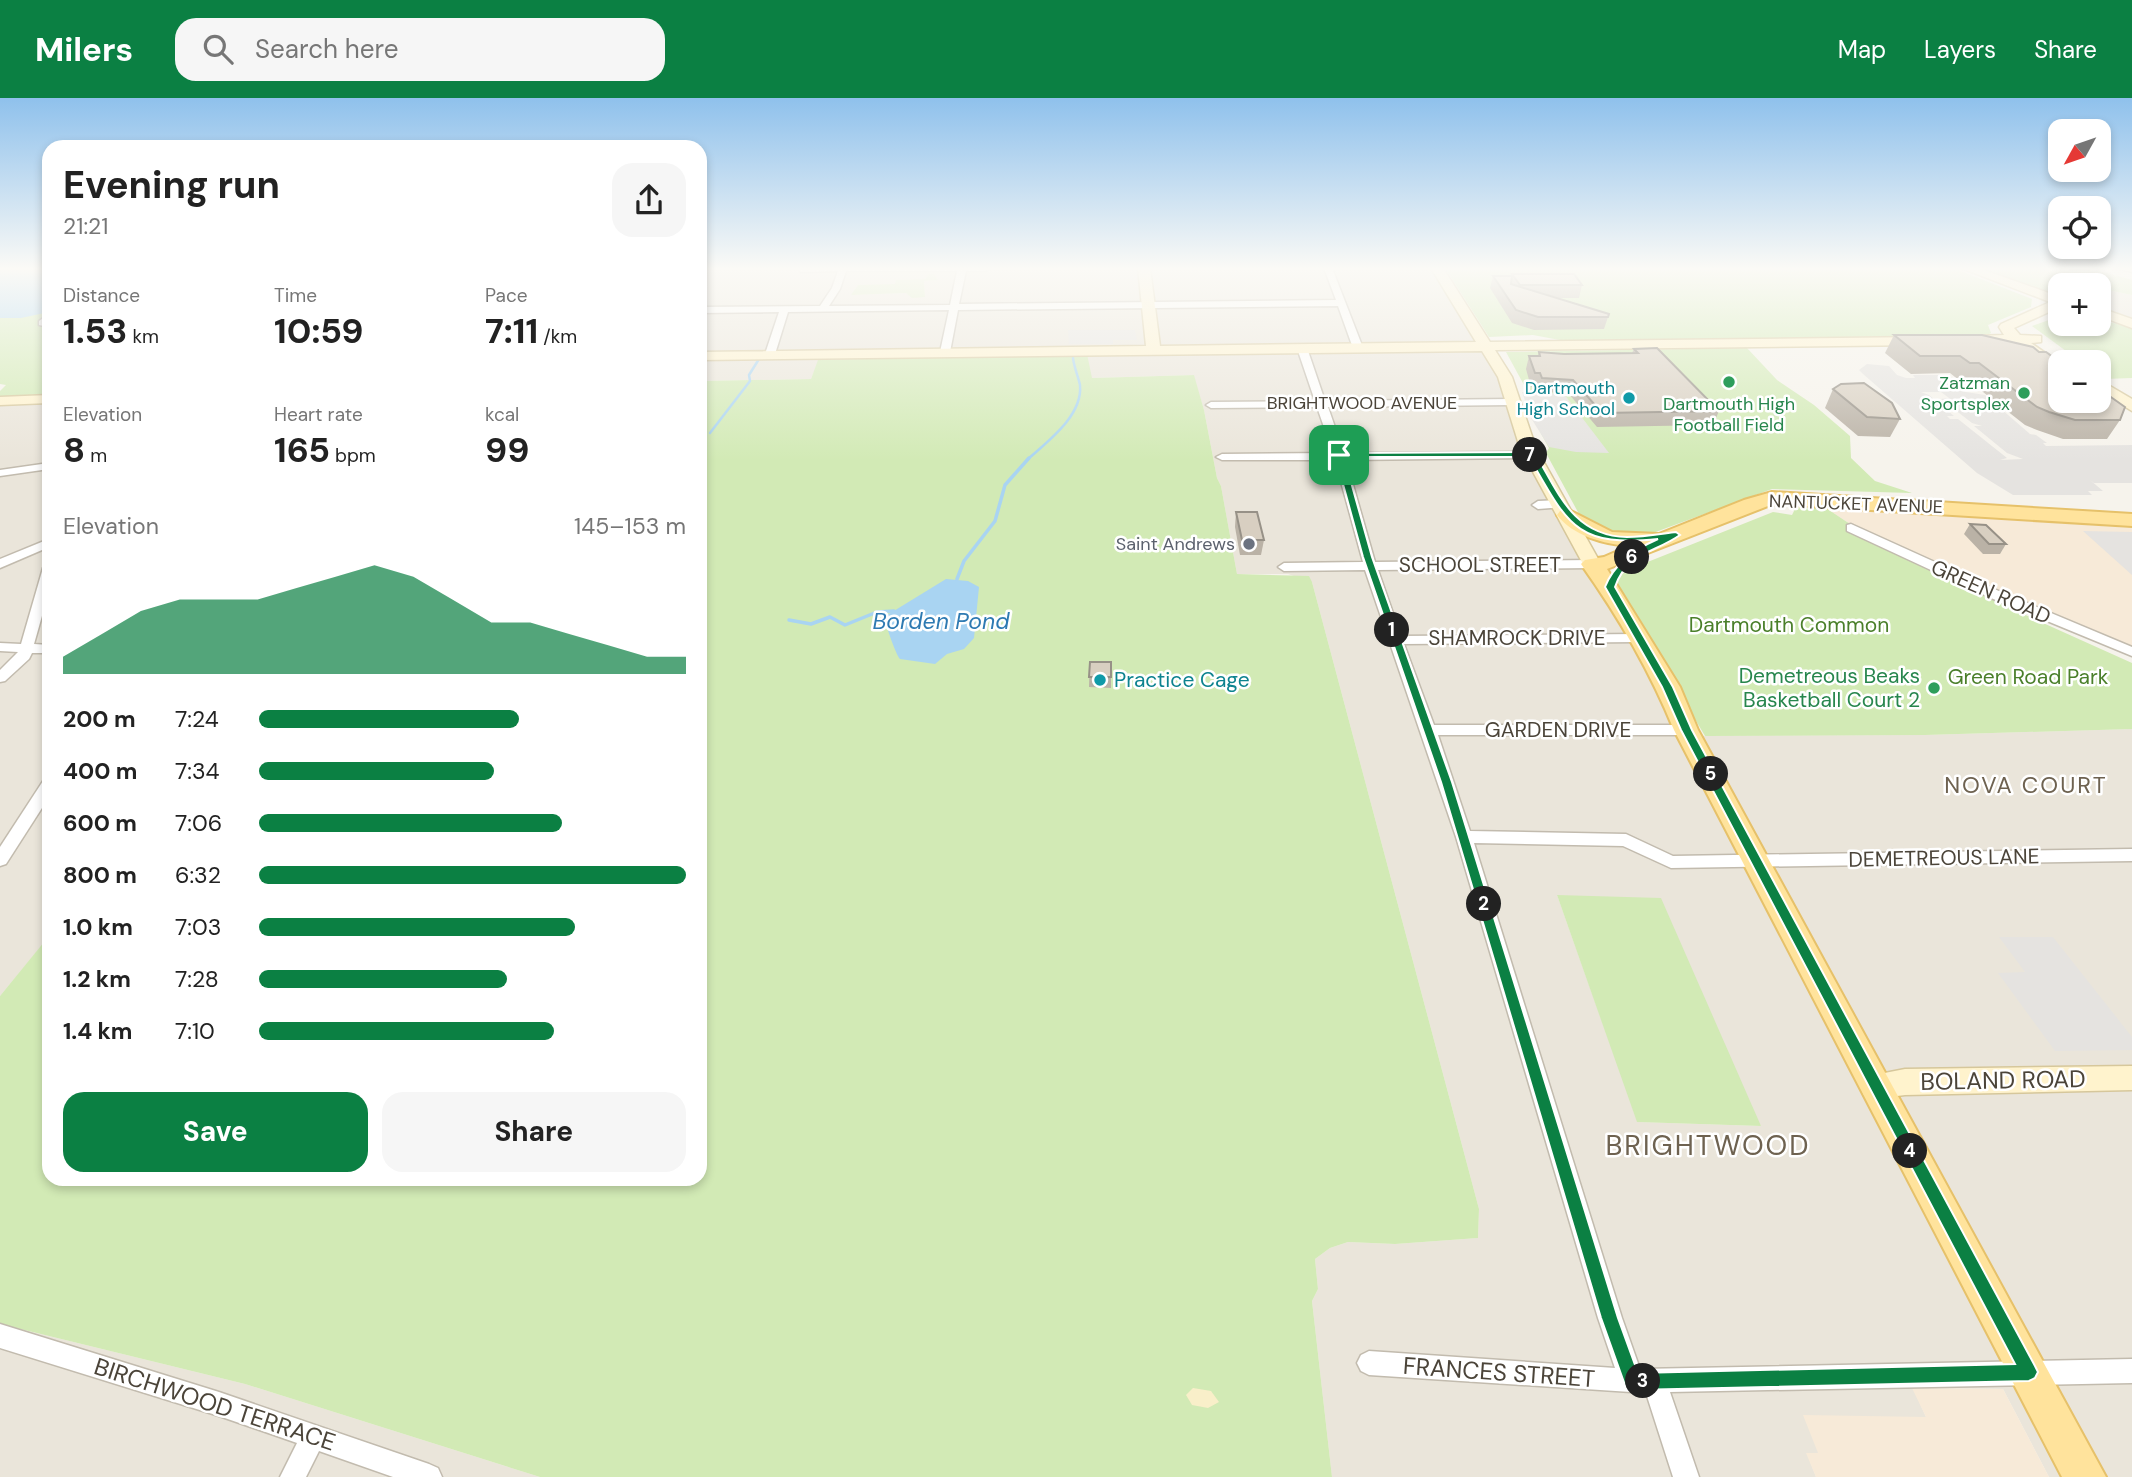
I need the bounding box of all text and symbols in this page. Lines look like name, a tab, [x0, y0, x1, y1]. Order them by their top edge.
search box	[175, 18, 665, 81]
text: Milers	[35, 28, 133, 71]
icon: search	[199, 30, 237, 68]
text: Search here	[255, 32, 398, 66]
text: Map	[1838, 34, 1886, 65]
text: Layers	[1924, 34, 1996, 65]
text: Share	[2034, 34, 2097, 65]
north arrow	[2048, 119, 2110, 182]
map controls	[2048, 119, 2111, 413]
text: Evening run	[63, 160, 280, 210]
button: share	[612, 163, 686, 237]
button: locate	[2048, 196, 2111, 259]
text: 21:21	[63, 211, 109, 241]
button: +	[2048, 273, 2111, 336]
text: Distance	[63, 283, 140, 308]
text: Time	[274, 283, 317, 308]
text: Pace	[485, 283, 528, 308]
text: 1.53	[63, 308, 127, 354]
text: 10:59	[274, 308, 363, 354]
text: 7:11	[485, 308, 538, 354]
text: km	[127, 324, 159, 349]
text: /km	[538, 324, 577, 349]
button: −	[2048, 350, 2111, 413]
place label: Zatzman Sportsplex	[1921, 371, 2010, 416]
marker: Dartmouth High Football Field	[1721, 374, 1737, 390]
place label: Dartmouth High School	[1517, 376, 1615, 421]
marker: Zatzman Sportsplex	[2016, 385, 2032, 401]
marker: Dartmouth High School	[1621, 390, 1637, 406]
street label: BRIGHTWOOD AVENUE	[1267, 391, 1457, 415]
place label: Dartmouth High Football Field	[1663, 392, 1795, 437]
text: Elevation	[63, 402, 142, 427]
text: Heart rate	[274, 402, 363, 427]
text: kcal	[485, 402, 519, 427]
pin	[1309, 425, 1369, 485]
text: 8	[63, 427, 85, 473]
text: 165	[274, 427, 330, 473]
text: 99	[485, 427, 529, 473]
icon: arrive	[1320, 436, 1358, 474]
pin: 7	[1512, 438, 1548, 472]
text: 7	[1524, 442, 1535, 467]
text: m	[85, 443, 107, 468]
text: bpm	[330, 443, 376, 468]
street label: NANTUCKET AVENUE	[1769, 489, 1943, 519]
text: Elevation	[63, 511, 159, 541]
text: 145–153 m	[574, 511, 686, 541]
place label: Saint Andrews	[1116, 532, 1235, 556]
marker: Saint Andrews	[1241, 536, 1257, 552]
pin: 6	[1614, 540, 1650, 574]
text: 6	[1625, 544, 1638, 569]
street label: SCHOOL STREET	[1399, 551, 1561, 579]
street label: GREEN ROAD	[1927, 553, 2055, 631]
water label: Borden Pond	[872, 606, 1010, 636]
park label: Dartmouth Common	[1689, 611, 1889, 639]
pin: 1	[1374, 612, 1410, 648]
text: 1	[1388, 617, 1395, 642]
street label: SHAMROCK DRIVE	[1428, 624, 1606, 652]
place label: Demetreous Beaks Basketball Court 2	[1739, 662, 1920, 714]
park label: Green Road Park	[1948, 663, 2109, 691]
place label: Practice Cage	[1114, 666, 1250, 694]
marker: Practice Cage	[1092, 672, 1108, 688]
marker: Demetreous Beaks Basketball Court 2	[1926, 680, 1942, 696]
text: 200 m	[63, 704, 136, 734]
text: 7:24	[175, 704, 219, 734]
street label: GARDEN DRIVE	[1485, 716, 1631, 744]
text: 400 m	[63, 756, 137, 786]
text: 7:34	[175, 756, 219, 786]
pin: 5	[1694, 756, 1728, 792]
text: 5	[1705, 761, 1716, 786]
district label: NOVA COURT	[1944, 770, 2108, 800]
text: 600 m	[63, 808, 137, 838]
text: 7:06	[175, 808, 222, 838]
street label: DEMETREOUS LANE	[1848, 842, 2040, 874]
text: 800 m	[63, 860, 137, 890]
text: 6:32	[175, 860, 221, 890]
pin: 2	[1466, 886, 1502, 922]
text: 2	[1478, 891, 1489, 916]
text: 1.0 km	[63, 912, 133, 942]
text: 7:03	[175, 912, 221, 942]
text: 1.2 km	[63, 964, 131, 994]
text: 7:28	[175, 964, 219, 994]
text: 1.4 km	[63, 1016, 132, 1046]
text: 7:10	[175, 1016, 215, 1046]
street label: BOLAND ROAD	[1920, 1063, 2086, 1097]
button: Save	[63, 1092, 368, 1172]
button: Share	[382, 1092, 686, 1172]
district label: BRIGHTWOOD	[1605, 1127, 1811, 1164]
pin: 4	[1892, 1134, 1927, 1168]
text: 4	[1903, 1138, 1916, 1163]
street label: BIRCHWOOD TERRACE	[90, 1350, 340, 1458]
street label: FRANCES STREET	[1402, 1350, 1596, 1394]
pin: 3	[1626, 1364, 1660, 1398]
text: 3	[1637, 1368, 1648, 1393]

